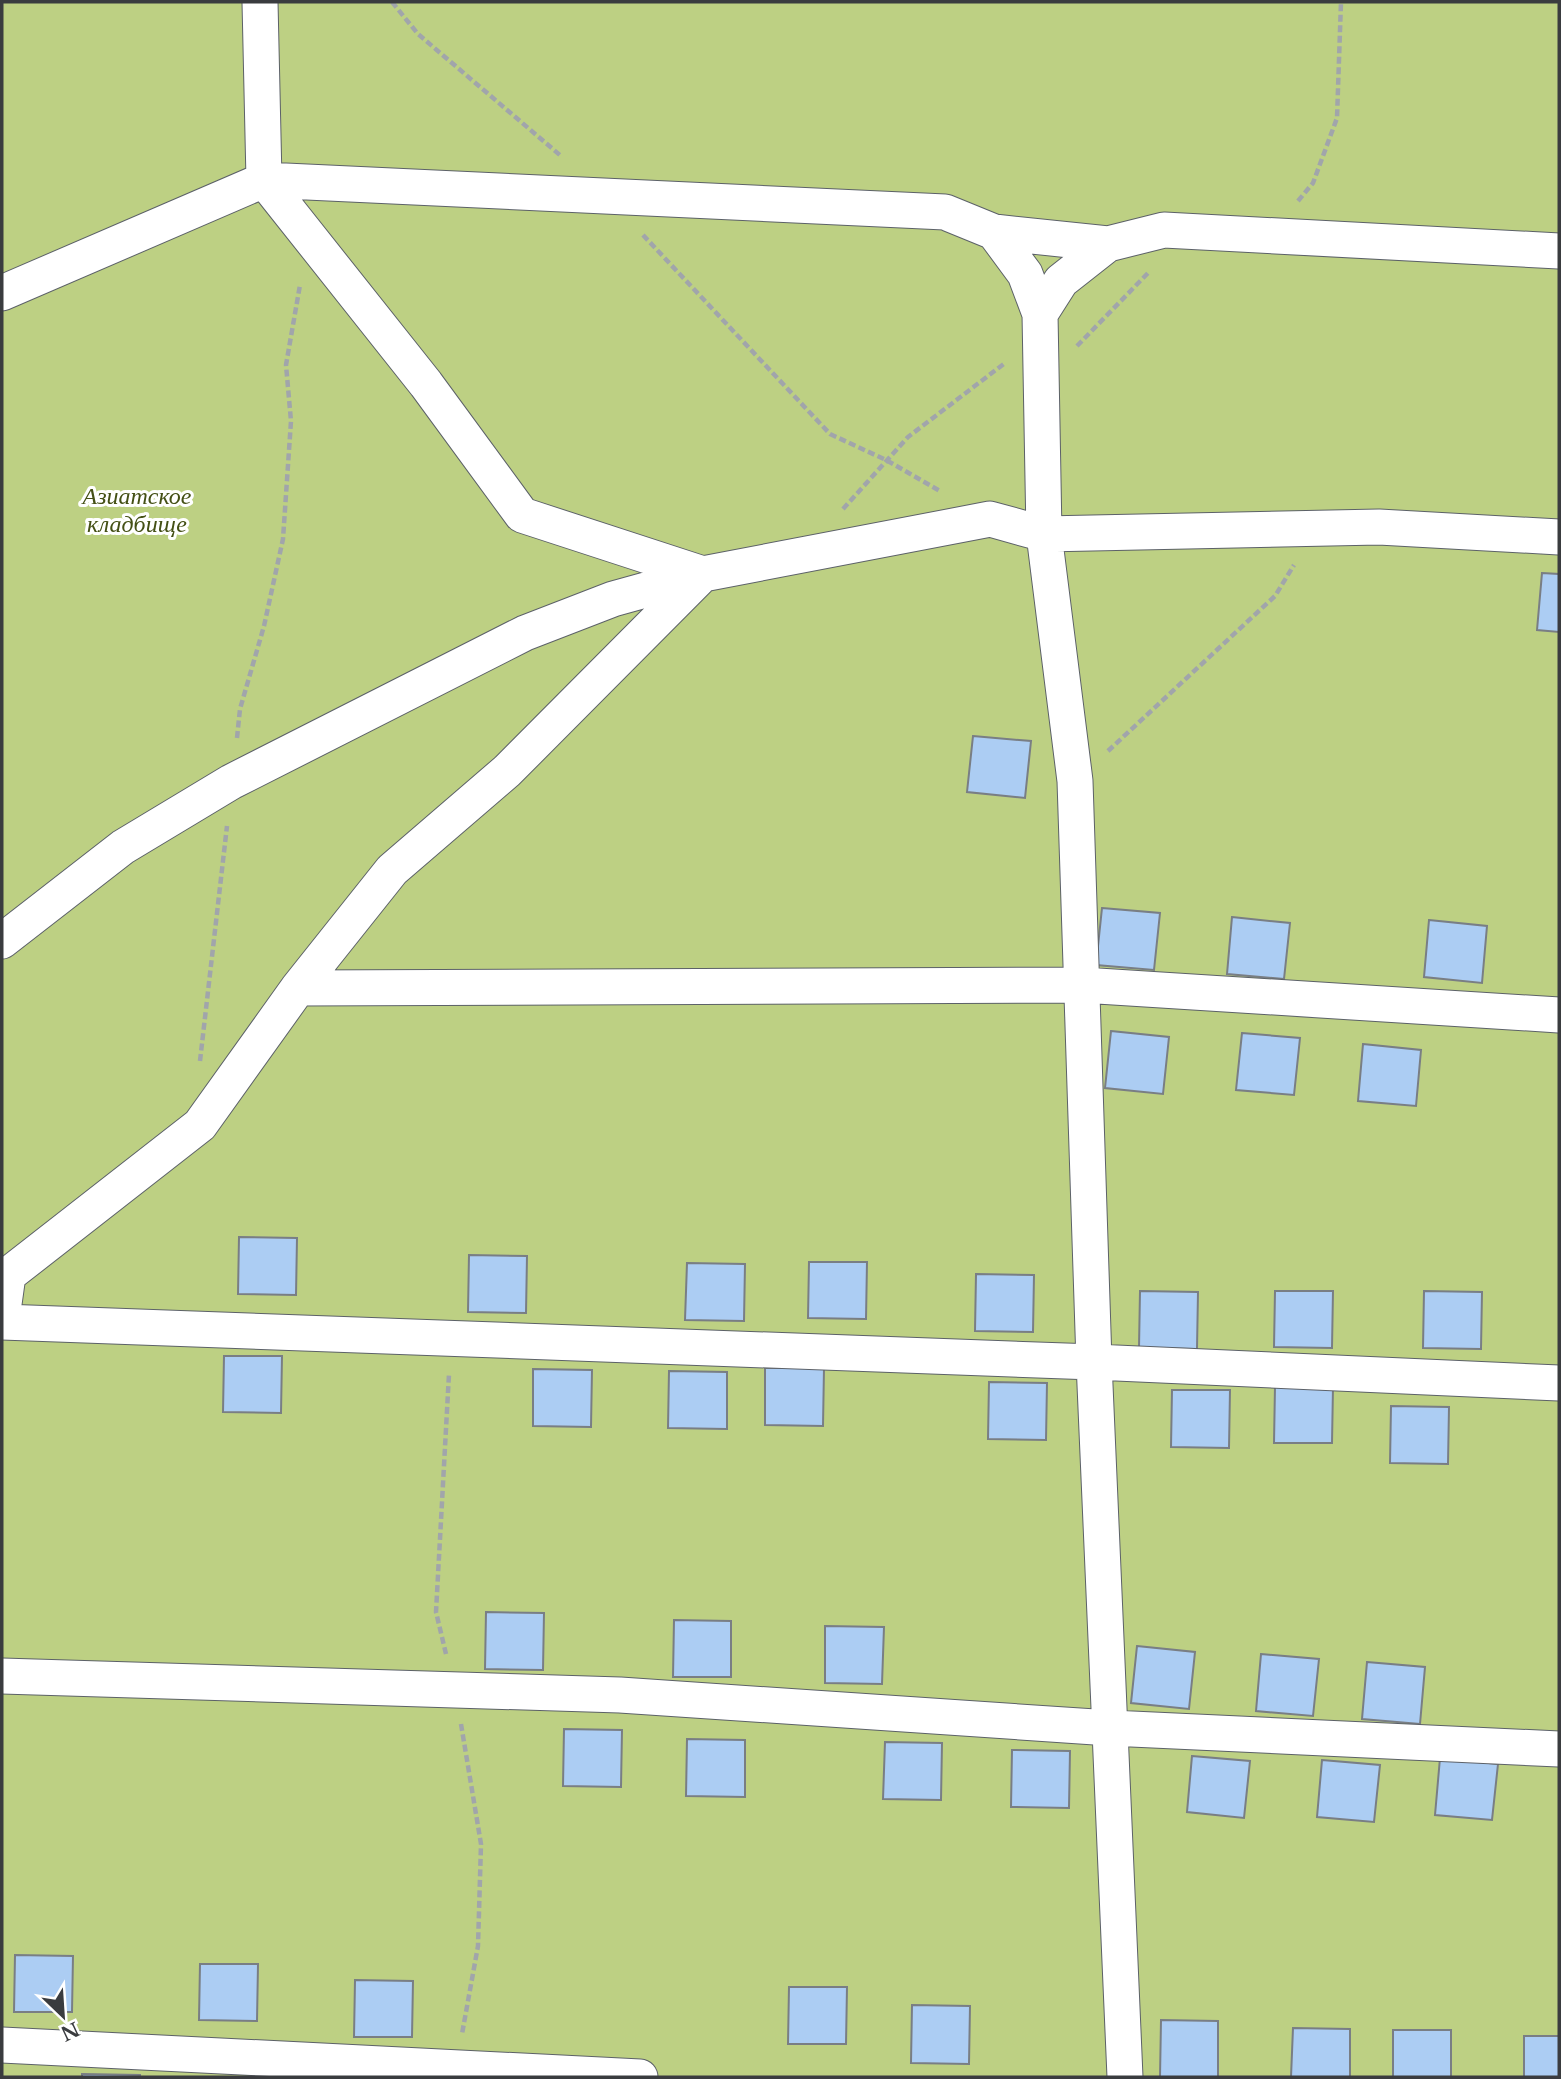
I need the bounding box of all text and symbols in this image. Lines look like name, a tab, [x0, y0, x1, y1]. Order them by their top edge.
park label: Азиатское кладбище	[81, 481, 192, 538]
north arrow	[28, 1981, 98, 2051]
text: N	[57, 2017, 83, 2045]

